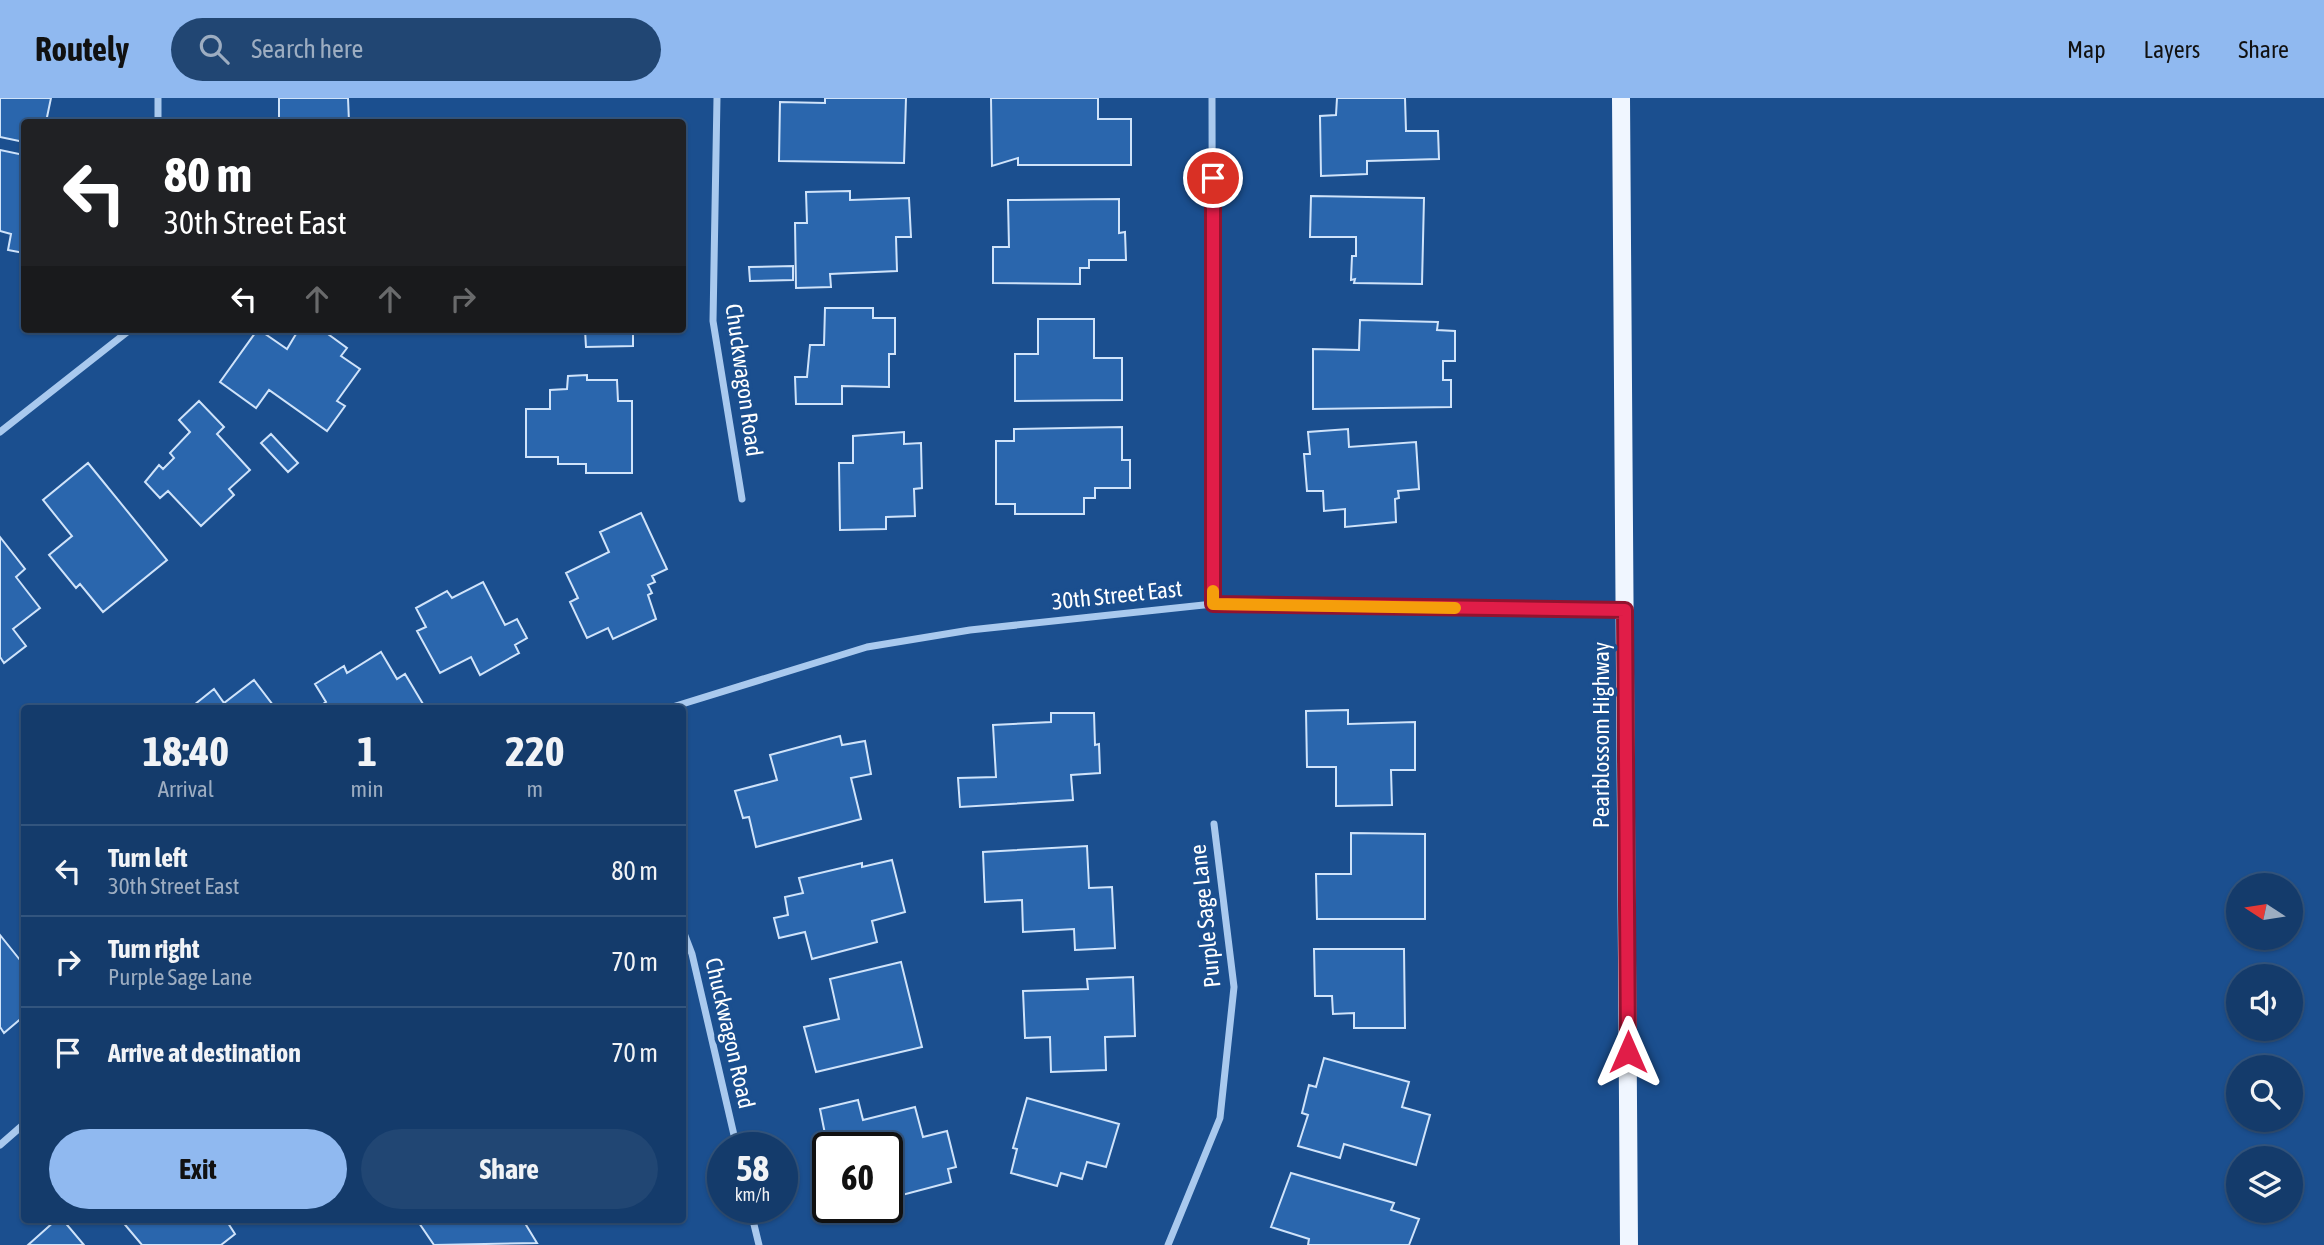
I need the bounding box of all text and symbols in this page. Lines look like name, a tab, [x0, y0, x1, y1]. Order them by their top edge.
search box	[171, 18, 661, 81]
text: Routely	[35, 30, 129, 68]
icon: search	[195, 30, 233, 68]
text: Search here	[251, 34, 363, 64]
text: Map	[2067, 36, 2106, 63]
text: Layers	[2144, 36, 2200, 63]
text: Share	[2238, 36, 2289, 63]
text: 80 m	[164, 146, 252, 202]
icon: left	[49, 147, 140, 238]
pin	[1183, 148, 1243, 208]
icon: arrive	[1194, 159, 1232, 197]
text: 30th Street East	[164, 204, 347, 241]
icon: left	[225, 280, 263, 318]
icon: ahead	[298, 280, 336, 318]
icon: ahead	[371, 280, 409, 318]
icon: right	[444, 280, 482, 318]
street label: Chuckwagon Road	[720, 302, 768, 458]
street label: 30th Street East	[1050, 575, 1184, 615]
street label: Pearblossom Highway	[1588, 642, 1614, 828]
text: 18:40	[143, 727, 229, 775]
text: 1	[357, 727, 377, 775]
text: 220	[505, 727, 564, 775]
text: Arrival	[158, 776, 214, 802]
text: min	[351, 776, 384, 802]
text: m	[527, 776, 543, 802]
text: Turn left	[108, 843, 188, 873]
street label: Purple Sage Lane	[1185, 843, 1225, 989]
icon: left	[49, 852, 87, 890]
text: 80 m	[611, 856, 658, 886]
text: 30th Street East	[108, 873, 239, 899]
north arrow	[2226, 873, 2303, 950]
map controls	[2226, 873, 2303, 1223]
text: Turn right	[108, 934, 199, 964]
icon: right	[49, 943, 87, 981]
text: 70 m	[611, 947, 658, 977]
street label: Chuckwagon Road	[700, 955, 760, 1111]
text: Purple Sage Lane	[108, 964, 252, 990]
button: sound	[2226, 964, 2303, 1041]
position arrow	[1591, 1015, 1665, 1089]
icon: arrive	[49, 1034, 87, 1072]
text: Arrive at destination	[108, 1038, 301, 1068]
text: 70 m	[611, 1038, 658, 1068]
button: search	[2226, 1055, 2303, 1132]
button: Exit	[49, 1129, 347, 1209]
button: Share	[361, 1129, 658, 1209]
speed limit sign: 60	[812, 1132, 903, 1223]
button: layers	[2226, 1146, 2303, 1223]
text: 58	[736, 1148, 769, 1188]
text: km/h	[735, 1184, 770, 1205]

